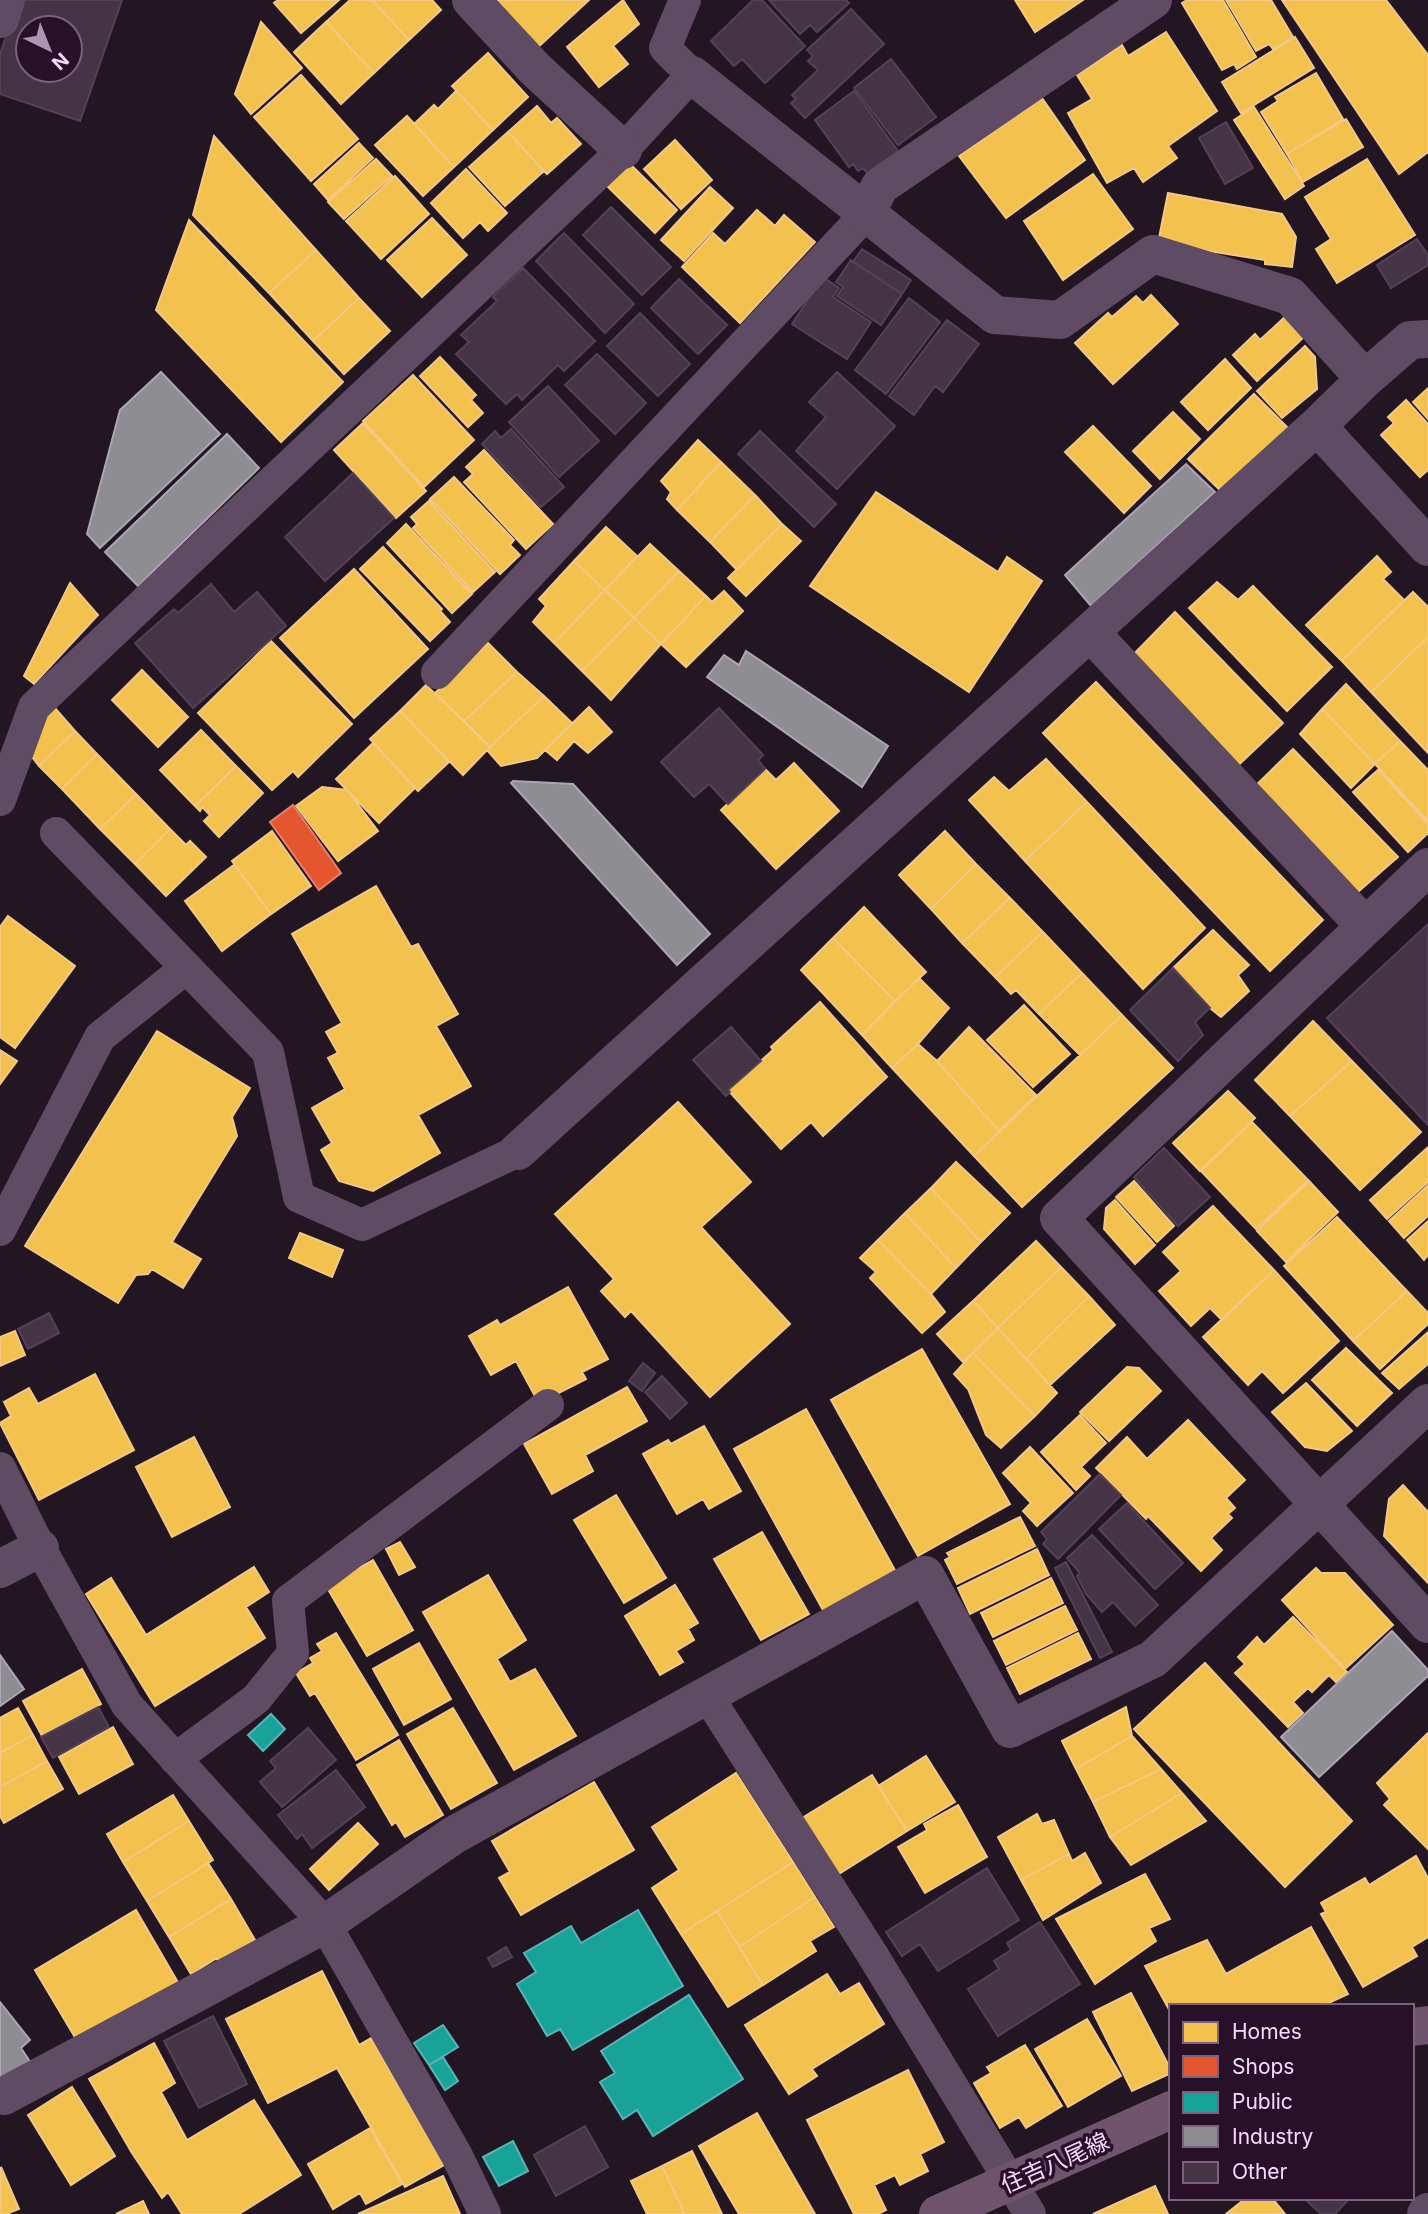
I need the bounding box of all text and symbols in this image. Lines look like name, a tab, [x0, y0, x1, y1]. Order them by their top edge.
north arrow	[14, 14, 84, 84]
text: N	[47, 48, 73, 74]
legend	[1169, 2004, 1414, 2200]
text: Homes	[1232, 2019, 1302, 2044]
text: Shops	[1232, 2054, 1294, 2079]
text: Public	[1232, 2089, 1293, 2114]
text: Industry	[1232, 2124, 1314, 2149]
street label: 住吉八尾線	[997, 2127, 1113, 2199]
text: Other	[1232, 2159, 1288, 2184]

